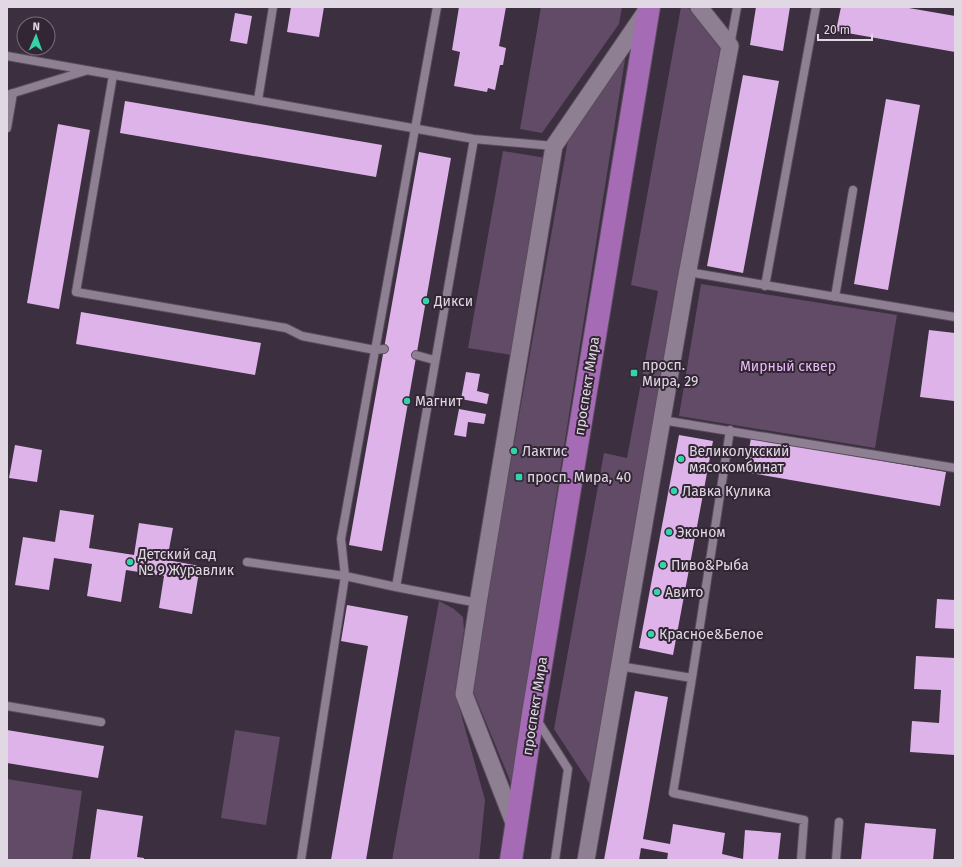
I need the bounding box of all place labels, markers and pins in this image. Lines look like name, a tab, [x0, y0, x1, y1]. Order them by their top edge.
place label: Дикси	[433, 293, 473, 310]
marker: Дикси	[421, 296, 431, 306]
place label: просп. Мира, 29	[642, 357, 698, 390]
marker: просп. Мира, 29	[629, 368, 639, 378]
place label: Магнит	[415, 393, 463, 410]
marker: Магнит	[402, 396, 412, 406]
place label: Лактис	[522, 443, 568, 460]
place label: Великолукский мясокомбинат	[689, 443, 790, 476]
marker: Лактис	[509, 446, 519, 456]
marker: Великолукский мясокомбинат	[676, 454, 686, 464]
place label: просп. Мира, 40	[527, 469, 631, 486]
marker: просп. Мира, 40	[514, 472, 524, 482]
place label: Лавка Кулика	[682, 483, 771, 500]
marker: Лавка Кулика	[669, 486, 679, 496]
place label: Эконом	[677, 524, 726, 541]
marker: Эконом	[664, 527, 674, 537]
place label: Детский сад № 9 Журавлик	[137, 546, 235, 579]
marker: Детский сад № 9 Журавлик	[125, 557, 135, 567]
place label: Пиво&Рыба	[671, 557, 749, 574]
marker: Пиво&Рыба	[658, 560, 668, 570]
place label: Авито	[665, 584, 703, 601]
marker: Авито	[652, 587, 662, 597]
place label: Красное&Белое	[659, 626, 764, 643]
marker: Красное&Белое	[646, 629, 656, 639]

